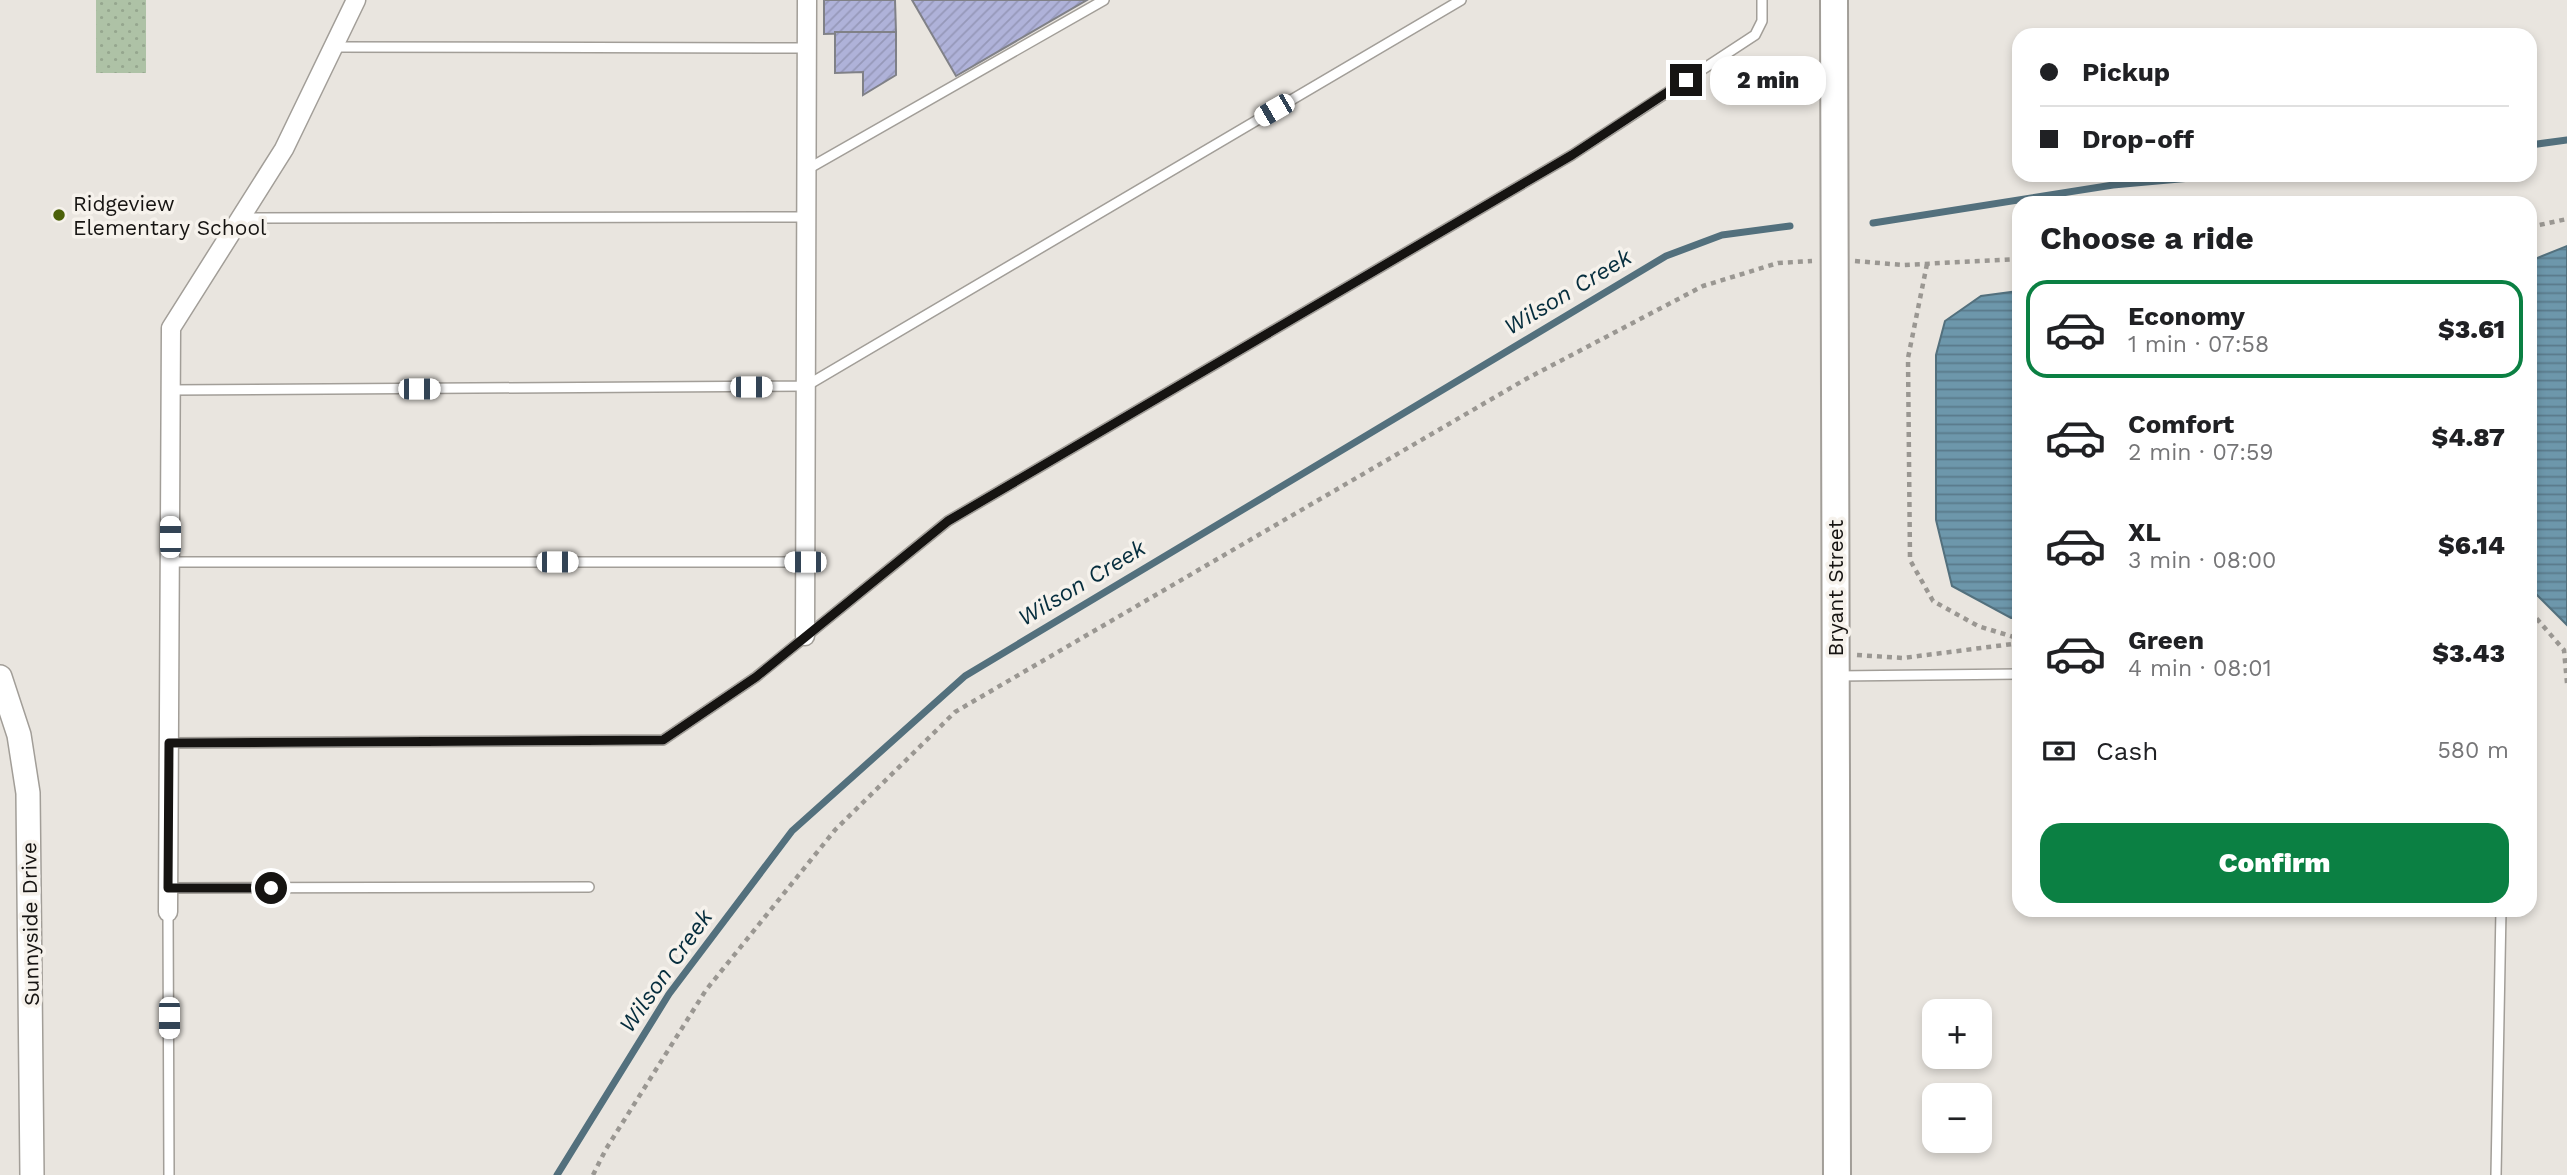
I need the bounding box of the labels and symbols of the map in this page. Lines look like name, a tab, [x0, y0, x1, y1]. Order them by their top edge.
callout: 2 min	[1710, 56, 1826, 104]
route end	[1670, 64, 1702, 96]
car	[1251, 90, 1298, 130]
place label: Ridgeview Elementary School	[73, 191, 267, 240]
marker: Ridgeview Elementary School	[51, 207, 67, 223]
water label: Wilson Creek	[1499, 243, 1638, 341]
car	[731, 377, 773, 398]
car	[399, 379, 441, 400]
car	[160, 516, 181, 558]
street label: Bryant Street	[1823, 519, 1848, 656]
water label: Wilson Creek	[1013, 534, 1152, 632]
car	[537, 552, 579, 573]
car	[785, 552, 827, 573]
street label: Sunnyside Drive	[16, 842, 44, 1006]
route start	[255, 872, 287, 904]
water label: Wilson Creek	[614, 903, 719, 1038]
car	[159, 997, 180, 1039]

